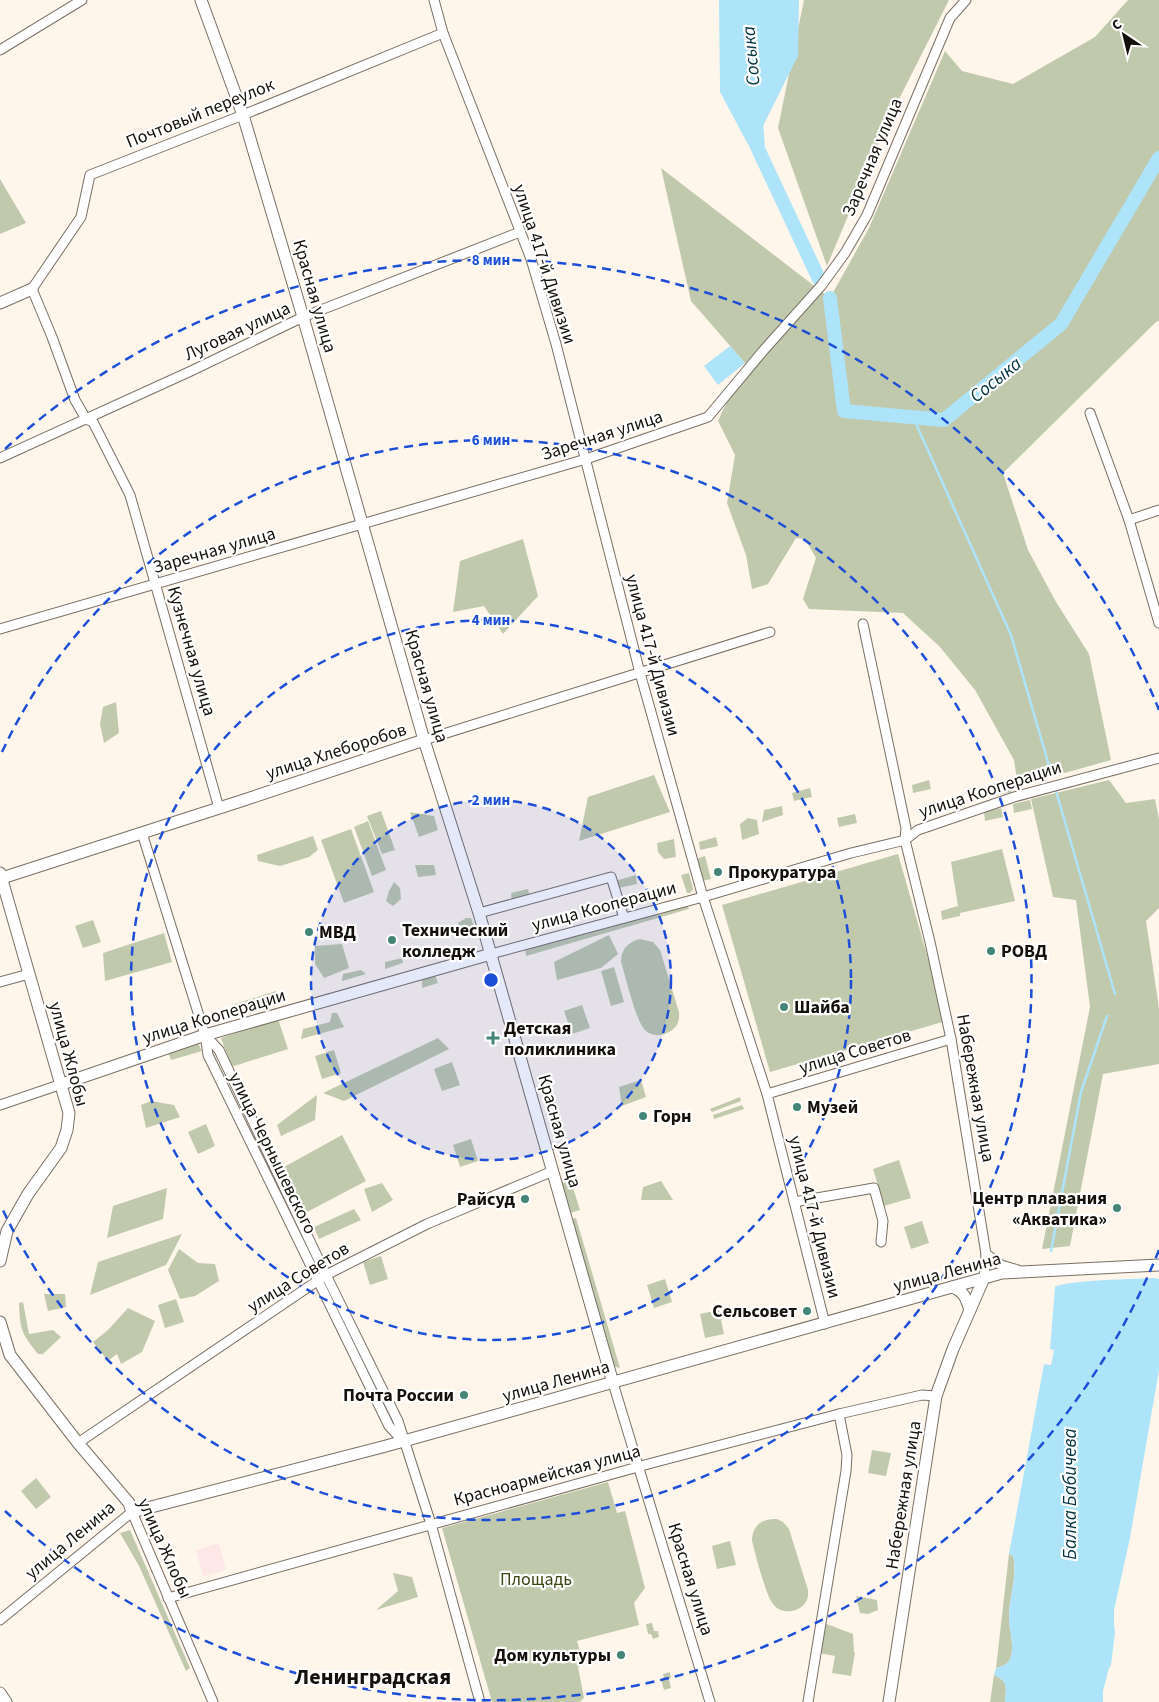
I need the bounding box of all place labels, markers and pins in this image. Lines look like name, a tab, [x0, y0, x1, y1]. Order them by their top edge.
place label: Прокуратура	[728, 860, 836, 885]
marker: Прокуратура	[712, 866, 724, 878]
place label: Технический колледж	[402, 918, 508, 964]
place label: МВД	[319, 920, 356, 945]
marker: МВД	[303, 926, 315, 938]
marker: Технический колледж	[386, 934, 398, 946]
place label: РОВД	[1001, 939, 1047, 964]
marker: РОВД	[985, 945, 997, 957]
centre of rings	[482, 971, 500, 989]
place label: Шайба	[794, 995, 850, 1020]
marker: Шайба	[778, 1001, 790, 1013]
place label: Детская поликлиника	[504, 1016, 616, 1062]
marker: Детская поликлиника	[486, 1031, 500, 1045]
place label: Музей	[807, 1095, 858, 1120]
marker: Музей	[791, 1101, 803, 1113]
place label: Горн	[653, 1104, 692, 1129]
marker: Горн	[637, 1110, 649, 1122]
place label: Центр плавания «Акватика»	[972, 1186, 1107, 1232]
place label: Райсуд	[457, 1187, 515, 1212]
marker: Райсуд	[519, 1193, 531, 1205]
marker: Центр плавания «Акватика»	[1111, 1202, 1123, 1214]
place label: Сельсовет	[712, 1299, 797, 1324]
marker: Сельсовет	[801, 1305, 813, 1317]
place label: Почта России	[343, 1383, 454, 1408]
marker: Почта России	[458, 1389, 470, 1401]
place label: Дом культуры	[494, 1643, 611, 1668]
marker: Дом культуры	[615, 1649, 627, 1661]

